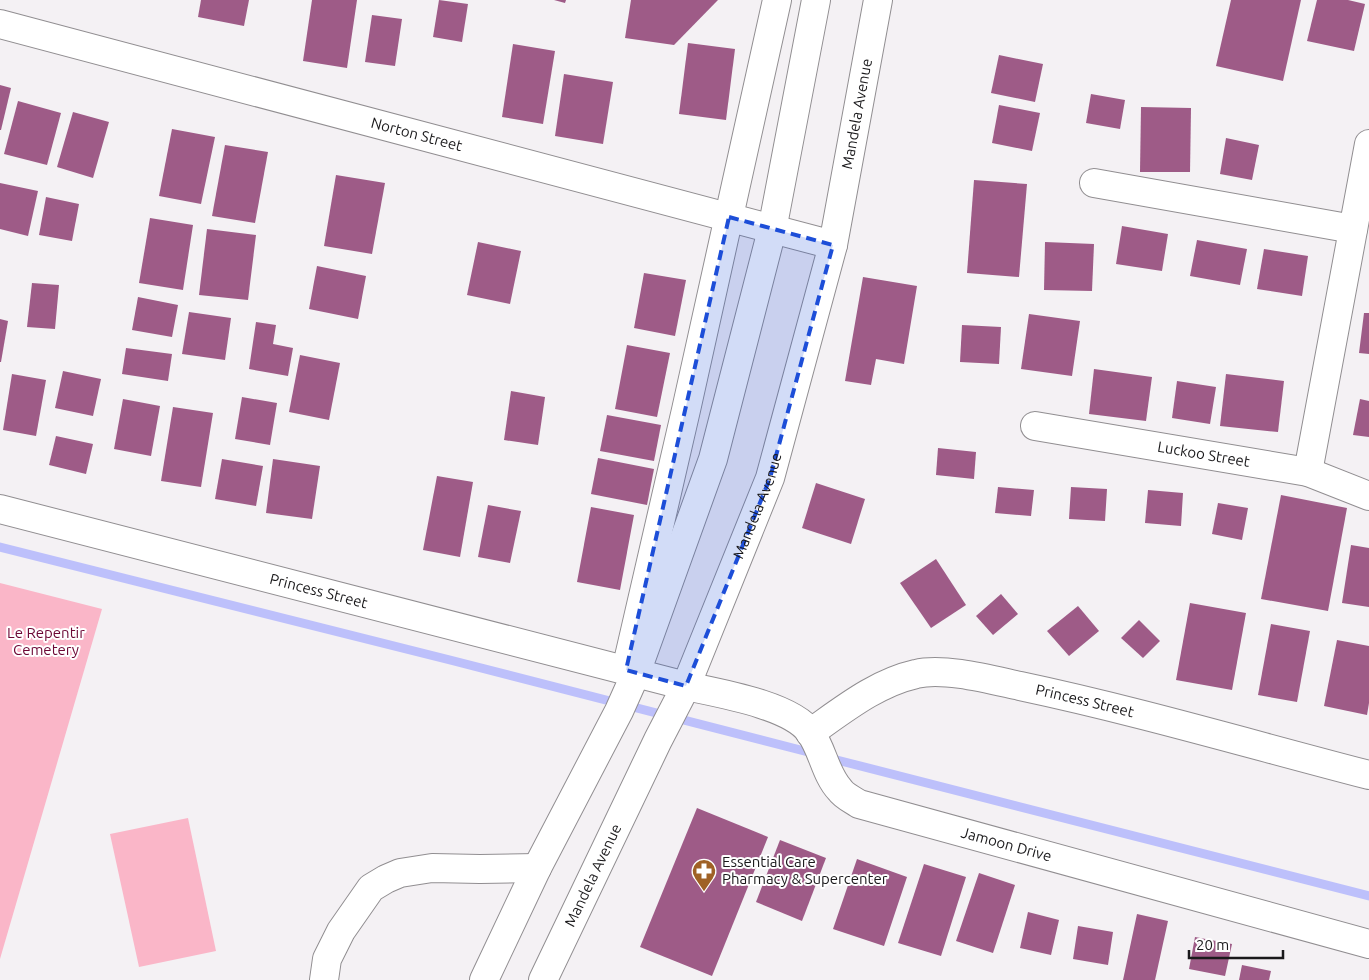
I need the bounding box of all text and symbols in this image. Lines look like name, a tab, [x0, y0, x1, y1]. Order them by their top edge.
street label: Mandela Avenue	[838, 57, 875, 170]
street label: Norton Street	[369, 114, 464, 154]
street label: Luckoo Street	[1156, 438, 1251, 470]
street label: Mandela Avenue	[729, 451, 784, 561]
street label: Princess Street	[268, 570, 370, 612]
park label: Le Repentir Cemetery	[7, 624, 85, 658]
street label: Princess Street	[1034, 681, 1136, 720]
street label: Mandela Avenue	[561, 821, 625, 929]
street label: Jamoon Drive	[959, 823, 1054, 864]
place label: Essential Care Pharmacy & Supercenter	[722, 853, 888, 887]
pharmacy icon: Essential Care Pharmacy & Supercenter	[691, 858, 717, 892]
scale bar	[1189, 928, 1283, 960]
text: 20 m	[1196, 936, 1229, 953]

